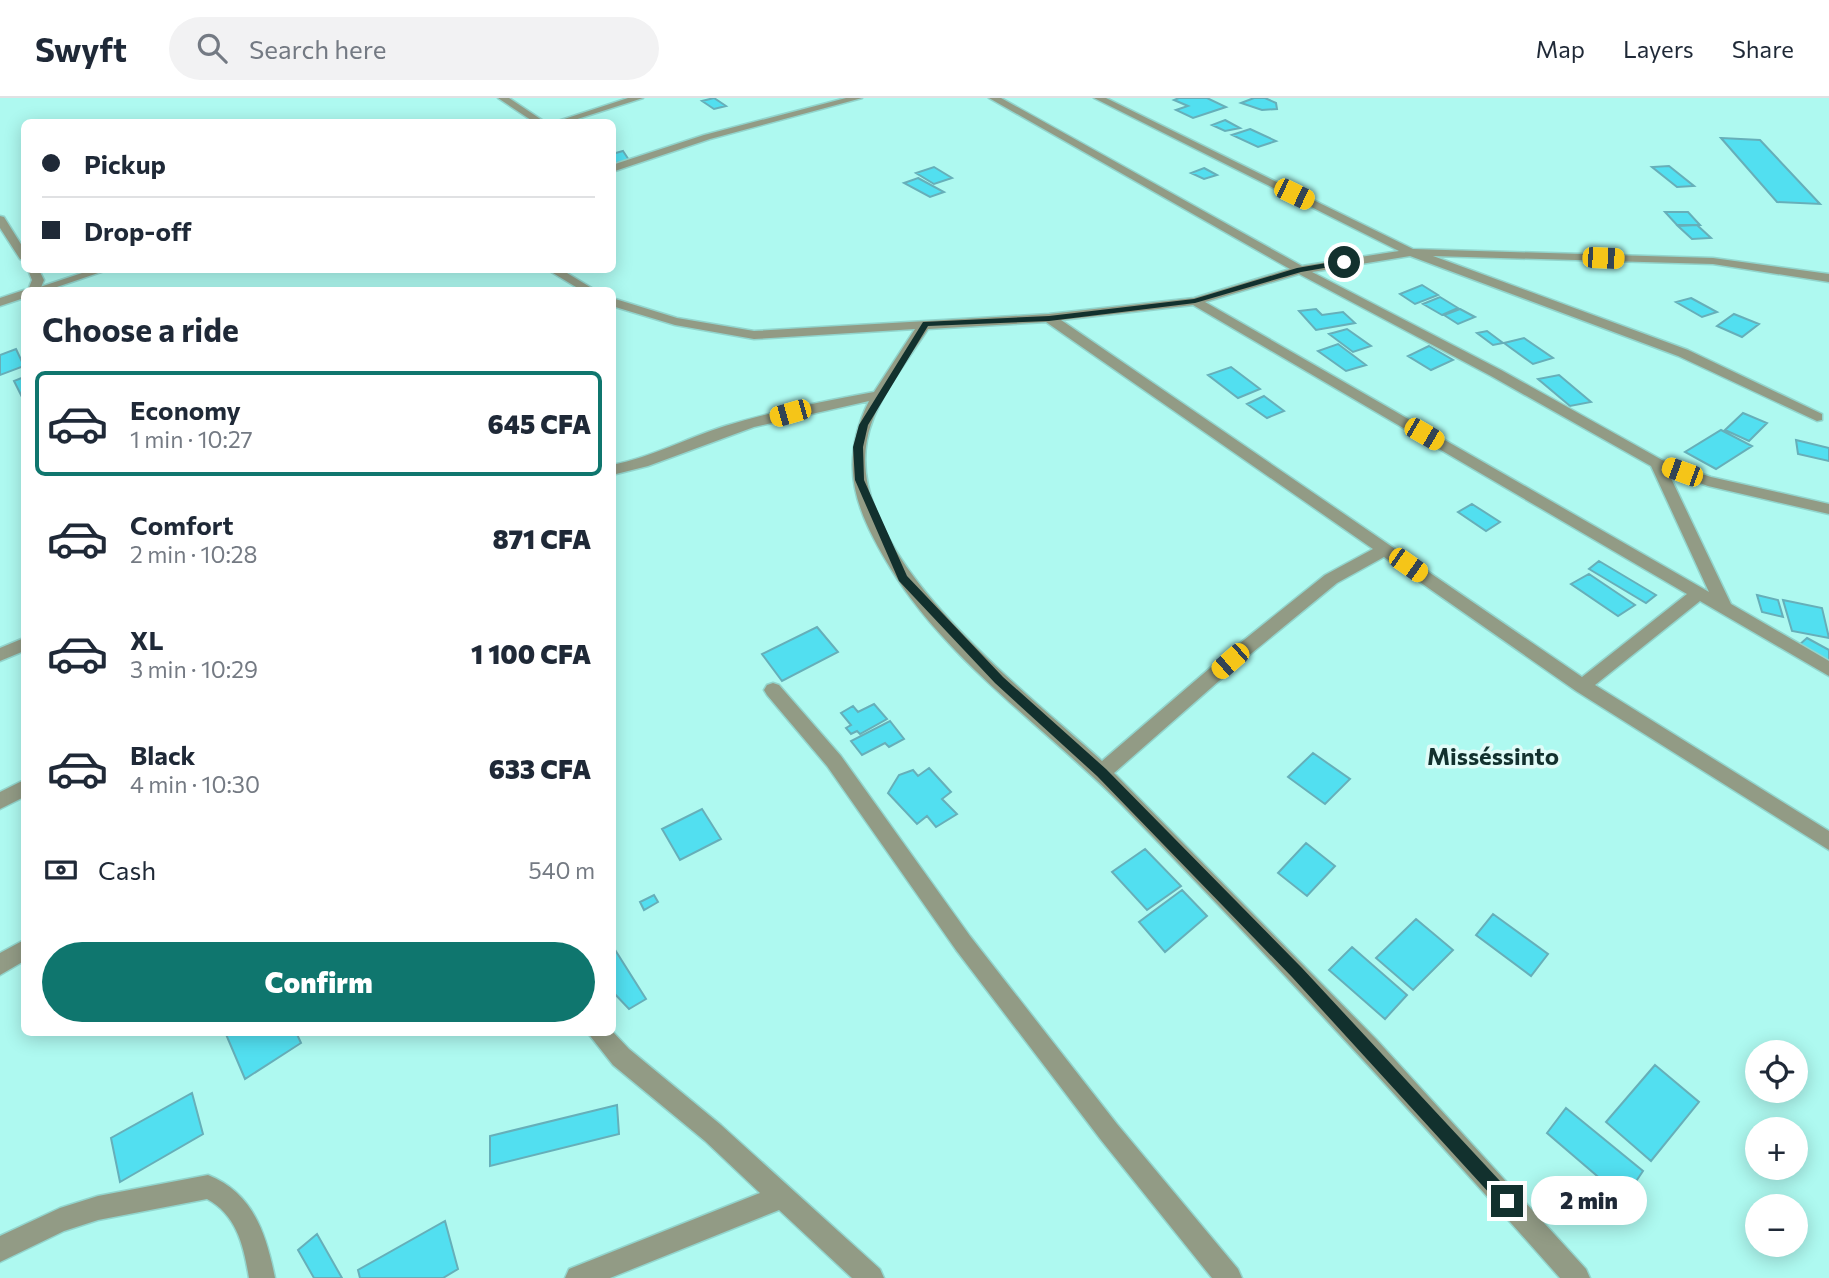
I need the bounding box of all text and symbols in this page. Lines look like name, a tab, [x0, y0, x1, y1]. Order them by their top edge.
search box	[169, 17, 659, 80]
text: Swyft	[35, 28, 127, 69]
icon: search	[193, 29, 231, 67]
text: Search here	[249, 33, 386, 64]
text: Map	[1536, 34, 1585, 63]
text: Layers	[1623, 34, 1694, 63]
text: Share	[1732, 34, 1794, 63]
text: Pickup	[84, 148, 166, 179]
car	[1271, 175, 1318, 213]
text: Drop-off	[84, 215, 191, 246]
route start	[1328, 246, 1360, 278]
car	[1582, 247, 1625, 269]
text: Choose a ride	[42, 309, 239, 349]
icon: car	[46, 392, 109, 455]
text: Economy	[130, 394, 241, 425]
car	[767, 397, 814, 429]
text: 645 CFA	[488, 408, 591, 439]
car	[1401, 414, 1448, 454]
text: 1 min · 10:27	[130, 425, 253, 453]
car	[1659, 455, 1706, 489]
icon: car	[46, 507, 109, 570]
text: Comfort	[130, 509, 233, 540]
text: 871 CFA	[493, 523, 591, 554]
text: 2 min · 10:28	[130, 540, 257, 568]
car	[1385, 544, 1432, 586]
icon: car	[46, 622, 109, 685]
text: XL	[130, 624, 164, 655]
text: 1 100 CFA	[471, 638, 591, 669]
car	[1208, 639, 1253, 683]
text: 3 min · 10:29	[130, 655, 258, 683]
icon: car	[46, 737, 109, 800]
text: Black	[130, 739, 196, 770]
district label: Misséssinto	[1427, 741, 1559, 770]
text: 633 CFA	[489, 753, 591, 784]
text: 4 min · 10:30	[130, 770, 260, 798]
icon: cash	[42, 851, 80, 889]
text: Cash	[98, 854, 156, 885]
text: 540 m	[529, 856, 595, 884]
button: Confirm	[42, 942, 595, 1022]
map controls	[1745, 1040, 1808, 1257]
button: locate	[1745, 1040, 1808, 1103]
button: +	[1745, 1117, 1808, 1180]
callout: 2 min	[1532, 1176, 1647, 1226]
route end	[1491, 1185, 1523, 1217]
text: 2 min	[1560, 1186, 1618, 1214]
button: −	[1745, 1194, 1808, 1257]

